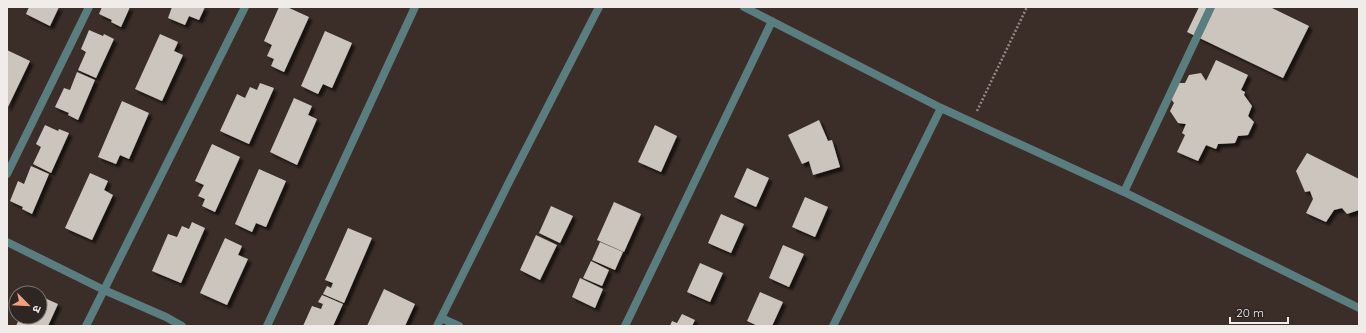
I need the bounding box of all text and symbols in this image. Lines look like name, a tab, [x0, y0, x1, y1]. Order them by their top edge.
north arrow	[8, 285, 48, 325]
scale bar	[1230, 299, 1288, 325]
text: उ	[29, 303, 45, 315]
text: 20 m	[1236, 305, 1264, 320]

